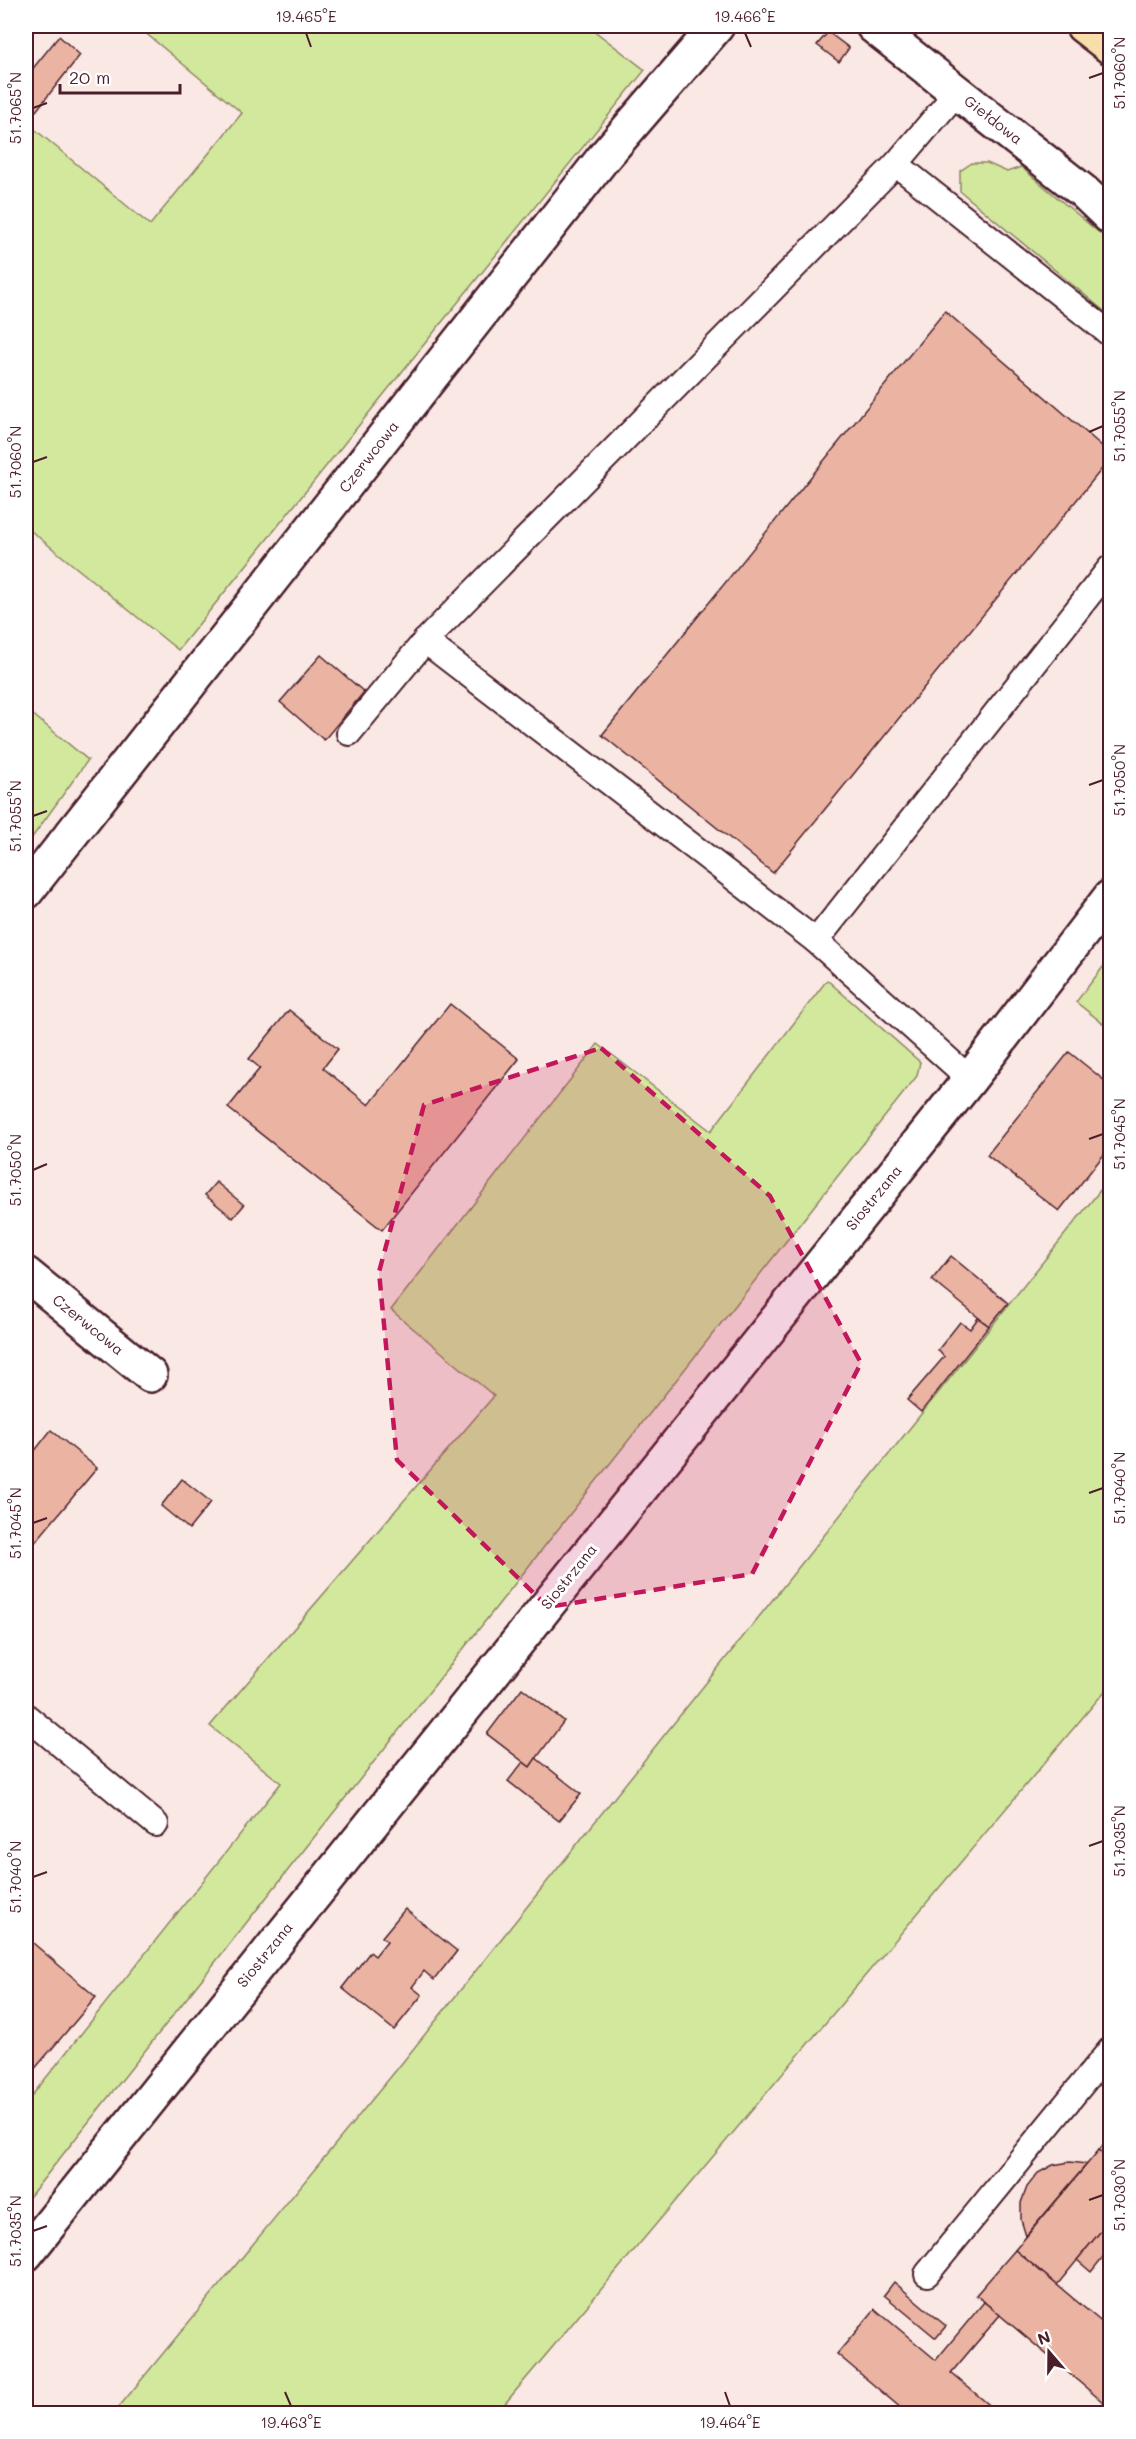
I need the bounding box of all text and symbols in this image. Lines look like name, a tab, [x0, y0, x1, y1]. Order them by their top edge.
text: 19.465°E	[276, 6, 337, 26]
text: 19.466°E	[714, 6, 776, 26]
text: 51.7060°N	[1109, 37, 1129, 109]
scale bar	[60, 57, 180, 95]
text: 20 m	[69, 65, 110, 89]
text: 51.7065°N	[5, 72, 25, 144]
street label: Giełdowa	[960, 90, 1027, 148]
text: 51.7055°N	[1109, 390, 1129, 462]
street label: Czerwcowa	[334, 416, 403, 497]
text: 51.7060°N	[5, 426, 25, 498]
text: 51.7050°N	[1109, 744, 1129, 816]
text: 51.7055°N	[5, 780, 25, 852]
text: 51.7045°N	[1109, 1098, 1129, 1170]
text: 51.7050°N	[5, 1134, 25, 1206]
street label: Siostrzana	[841, 1160, 906, 1234]
street label: Czerwcowa	[49, 1289, 128, 1359]
text: 51.7040°N	[1109, 1452, 1129, 1524]
text: 51.7045°N	[5, 1487, 25, 1559]
street label: Siostrzana	[536, 1539, 601, 1613]
text: 51.7035°N	[1109, 1805, 1129, 1877]
text: 51.7040°N	[5, 1841, 25, 1913]
street label: Siostrzana	[232, 1917, 297, 1991]
text: 51.7030°N	[1109, 2159, 1129, 2231]
text: 51.7035°N	[5, 2195, 25, 2267]
north arrow	[1019, 2322, 1079, 2382]
text: N	[1034, 2325, 1053, 2349]
text: 19.463°E	[260, 2412, 322, 2432]
text: 19.464°E	[699, 2412, 761, 2432]

